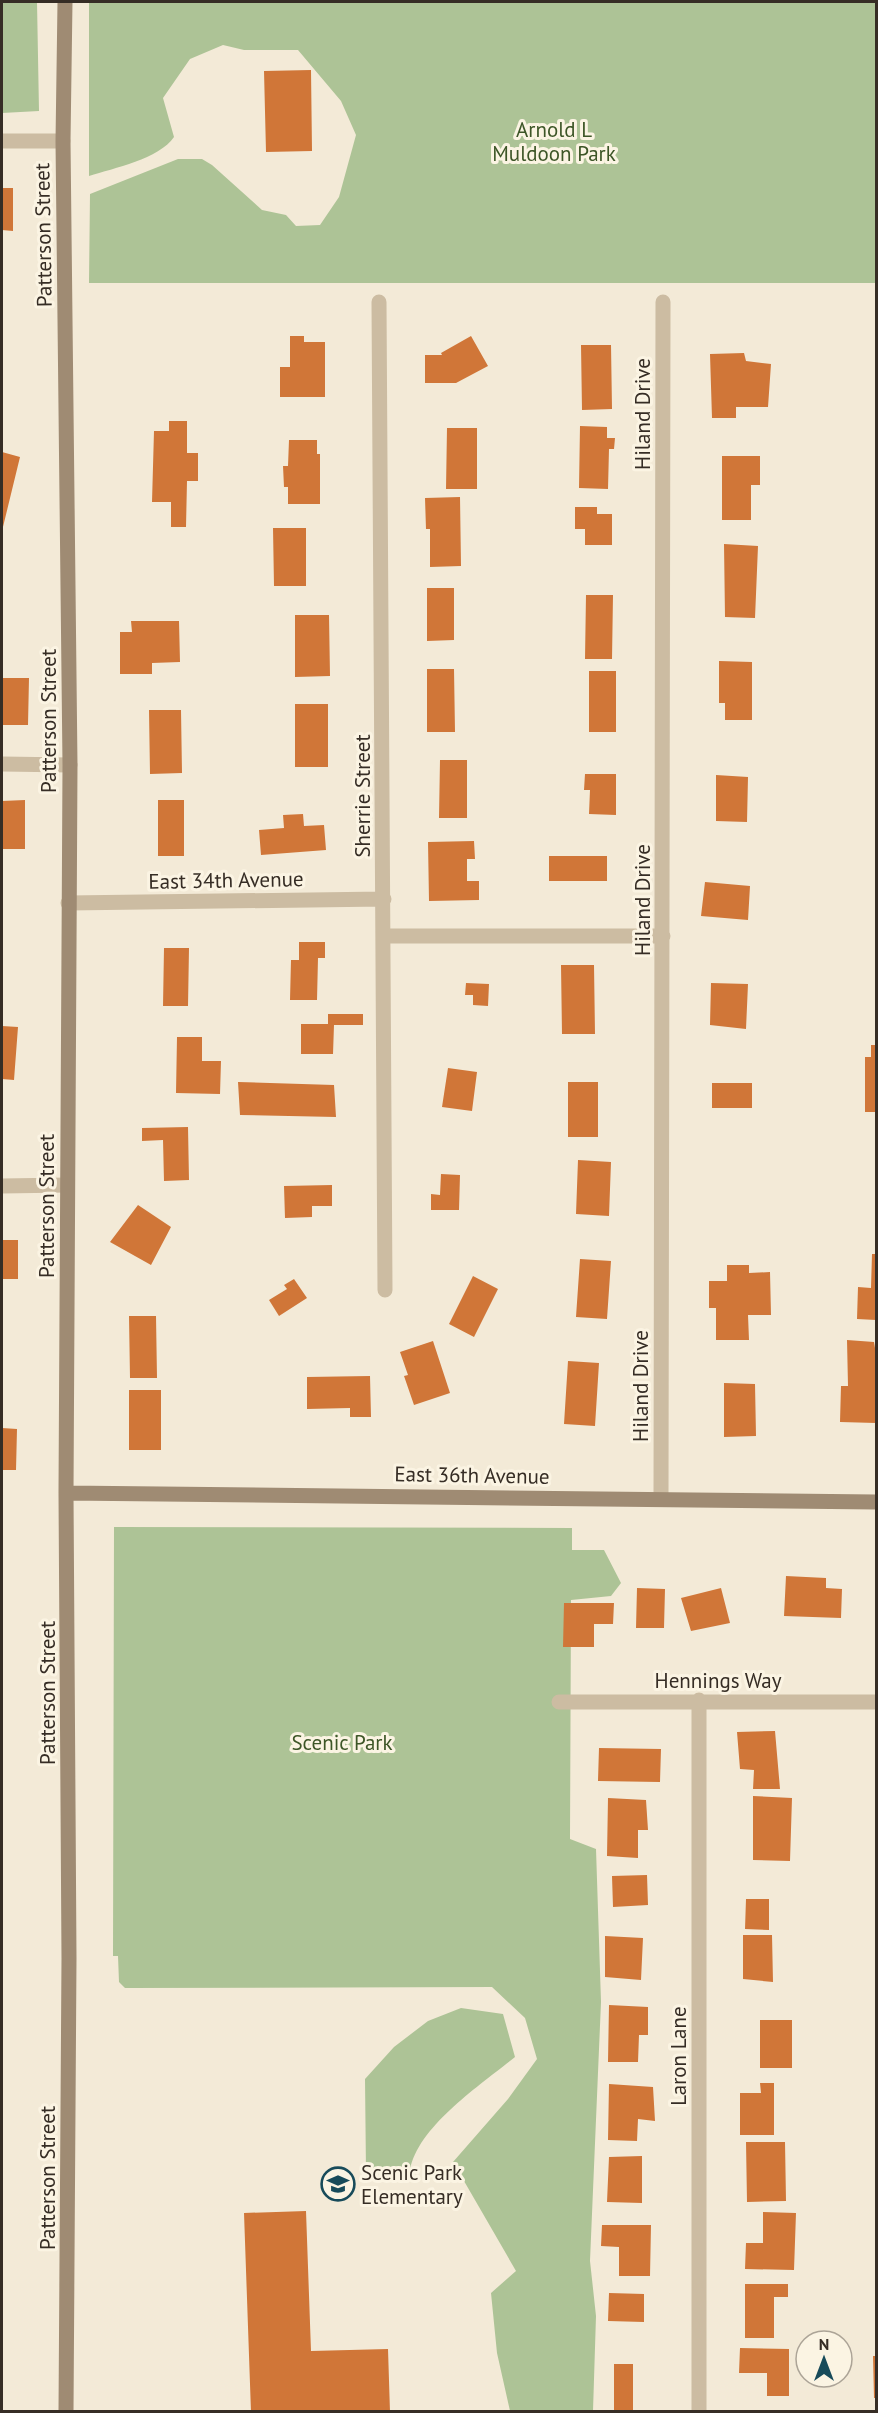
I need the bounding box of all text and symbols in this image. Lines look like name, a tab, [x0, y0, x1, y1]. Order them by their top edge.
park label: Arnold L Muldoon Park	[492, 116, 616, 167]
street label: Patterson Street	[28, 163, 58, 307]
street label: Hiland Drive	[629, 358, 656, 470]
street label: Patterson Street	[35, 649, 62, 793]
street label: Sherrie Street	[349, 734, 376, 858]
street label: Hiland Drive	[629, 844, 656, 956]
street label: East 34th Avenue	[148, 865, 304, 895]
street label: Patterson Street	[33, 1134, 60, 1278]
street label: Hiland Drive	[627, 1330, 654, 1442]
street label: East 36th Avenue	[394, 1460, 550, 1490]
street label: Patterson Street	[34, 1621, 61, 1765]
street label: Hennings Way	[655, 1667, 782, 1694]
park label: Scenic Park	[291, 1729, 393, 1756]
street label: Laron Lane	[665, 2006, 692, 2106]
street label: Patterson Street	[34, 2106, 61, 2250]
place label: Scenic Park Elementary	[361, 2159, 463, 2210]
school or university icon: Scenic Park Elementary	[320, 2166, 356, 2202]
north arrow	[794, 2329, 854, 2389]
text: N	[819, 2334, 829, 2354]

